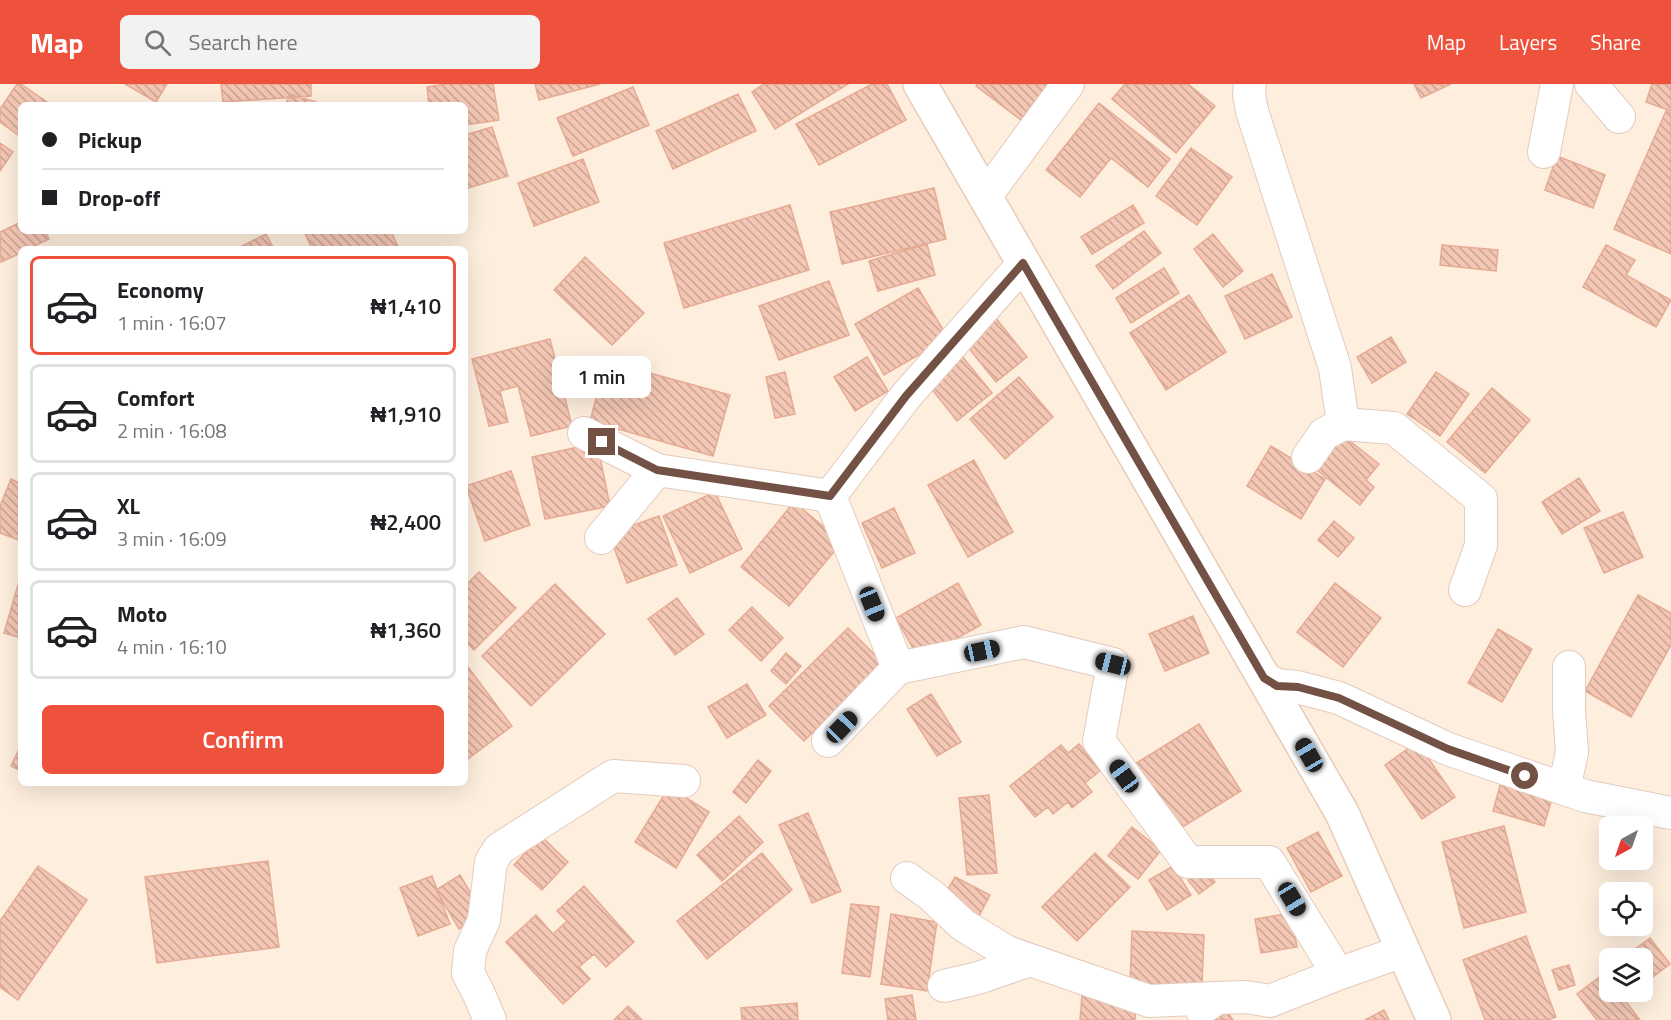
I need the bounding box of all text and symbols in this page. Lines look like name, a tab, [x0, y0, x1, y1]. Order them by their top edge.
search box	[120, 15, 540, 69]
text: Map	[30, 21, 84, 64]
text: Search here	[189, 25, 298, 59]
icon: search	[141, 26, 174, 59]
text: Map	[1427, 26, 1466, 58]
text: Layers	[1499, 26, 1557, 58]
text: Share	[1590, 26, 1641, 58]
text: Pickup	[78, 123, 142, 157]
text: Drop-off	[78, 181, 160, 215]
text: Economy	[117, 273, 204, 307]
icon: car	[45, 279, 99, 333]
text: ₦1,410	[370, 289, 441, 323]
text: 1 min · 16:07	[117, 307, 227, 338]
callout: 1 min	[552, 355, 652, 397]
text: 1 min	[577, 361, 626, 392]
text: Comfort	[117, 381, 195, 415]
icon: car	[45, 387, 99, 441]
text: ₦1,910	[370, 397, 441, 431]
text: 2 min · 16:08	[117, 415, 227, 446]
route end	[588, 428, 615, 455]
text: XL	[117, 489, 140, 523]
icon: car	[45, 495, 99, 549]
text: ₦2,400	[370, 505, 441, 539]
text: 3 min · 16:09	[117, 523, 227, 554]
car	[857, 584, 887, 624]
text: Moto	[117, 597, 167, 631]
icon: car	[45, 603, 99, 657]
text: ₦1,360	[370, 613, 441, 647]
text: 4 min · 16:10	[117, 631, 227, 662]
car	[963, 638, 1001, 664]
car	[1093, 651, 1133, 677]
button: Confirm	[42, 705, 444, 774]
car	[823, 708, 861, 746]
car	[1292, 735, 1326, 775]
car	[1106, 756, 1142, 796]
route start	[1511, 762, 1538, 789]
north arrow	[1599, 816, 1653, 870]
map controls	[1599, 816, 1653, 1002]
car	[1275, 879, 1309, 919]
button: locate	[1599, 882, 1653, 936]
button: layers	[1599, 948, 1653, 1002]

